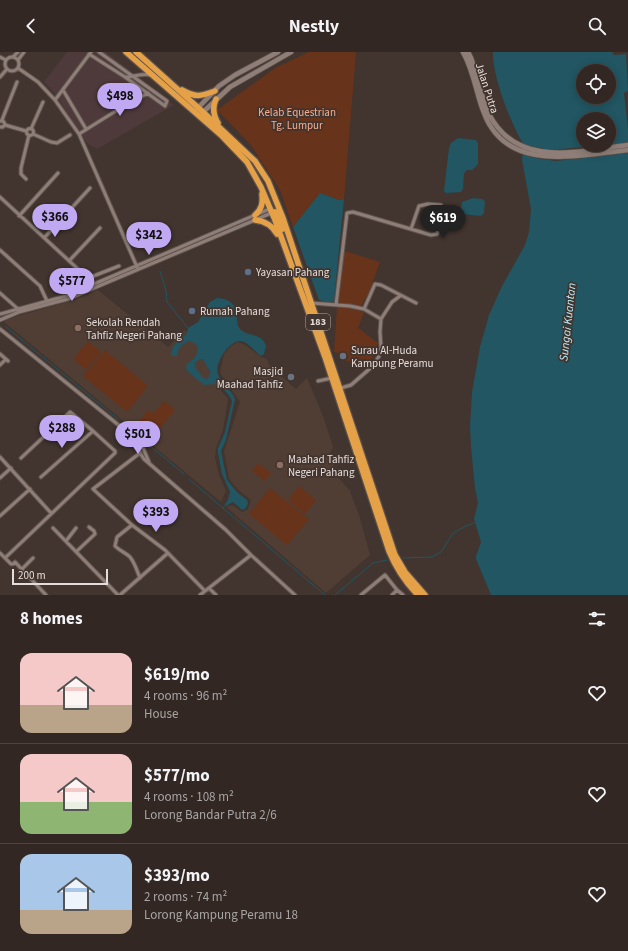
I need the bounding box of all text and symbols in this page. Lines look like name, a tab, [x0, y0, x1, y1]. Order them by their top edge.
text: Nestly	[289, 14, 339, 39]
icon: back	[20, 15, 42, 37]
icon: search	[586, 15, 608, 37]
street label: Jalan Putra	[472, 61, 502, 115]
map controls	[576, 64, 616, 152]
button: locate	[576, 64, 616, 104]
pin: $498	[96, 83, 144, 117]
text: $498	[106, 87, 134, 105]
park label: Kelab Equestrian Tg. Lumpur	[258, 105, 336, 133]
button: layers	[576, 112, 616, 152]
pin: $366	[31, 204, 79, 238]
pin: $619	[419, 205, 467, 239]
text: $366	[41, 208, 69, 226]
text: $619	[429, 209, 457, 227]
pin: $342	[125, 222, 173, 256]
text: $342	[135, 226, 163, 244]
place label: Yayasan Pahang	[255, 265, 330, 280]
marker: Yayasan Pahang	[243, 267, 253, 277]
pin: $577	[48, 268, 96, 302]
text: $577	[58, 272, 86, 290]
water label: Sungai Kuantan	[555, 282, 581, 362]
place label: Rumah Pahang	[200, 304, 270, 319]
marker: Rumah Pahang	[187, 306, 197, 316]
road number: 183	[306, 314, 330, 330]
place label: Sekolah Rendah Tahfiz Negeri Pahang	[86, 315, 182, 343]
marker: Sekolah Rendah Tahfiz Negeri Pahang	[73, 323, 83, 333]
place label: Surau Al-Huda Kampung Peramu	[351, 343, 434, 371]
marker: Surau Al-Huda Kampung Peramu	[338, 351, 348, 361]
place label: Masjid Maahad Tahfiz	[217, 364, 283, 392]
marker: Masjid Maahad Tahfiz	[286, 372, 296, 382]
pin: $288	[38, 415, 86, 449]
text: $288	[48, 419, 76, 437]
pin: $501	[114, 421, 162, 455]
text: $501	[124, 425, 152, 443]
place label: Maahad Tahfiz Negeri Pahang	[288, 452, 355, 480]
marker: Maahad Tahfiz Negeri Pahang	[275, 460, 285, 470]
pin: $393	[132, 499, 180, 533]
text: $393	[142, 503, 170, 521]
scale bar	[12, 567, 108, 586]
text: 200 m	[18, 568, 46, 583]
text: 8 homes	[20, 607, 82, 631]
icon: filters	[586, 608, 608, 630]
text: $619/mo	[144, 663, 210, 687]
icon: home	[52, 669, 100, 717]
icon: heart	[586, 682, 608, 704]
text: 4 rooms · 96 m²	[144, 687, 227, 705]
text: House	[144, 705, 179, 723]
text: $577/mo	[144, 764, 210, 788]
icon: home	[52, 770, 100, 818]
icon: heart	[586, 783, 608, 805]
text: 4 rooms · 108 m²	[144, 788, 234, 806]
text: Lorong Bandar Putra 2/6	[144, 806, 277, 824]
text: $393/mo	[144, 864, 210, 888]
icon: home	[52, 870, 100, 918]
icon: heart	[586, 883, 608, 905]
text: 2 rooms · 74 m²	[144, 888, 227, 906]
text: Lorong Kampung Peramu 18	[144, 906, 298, 924]

